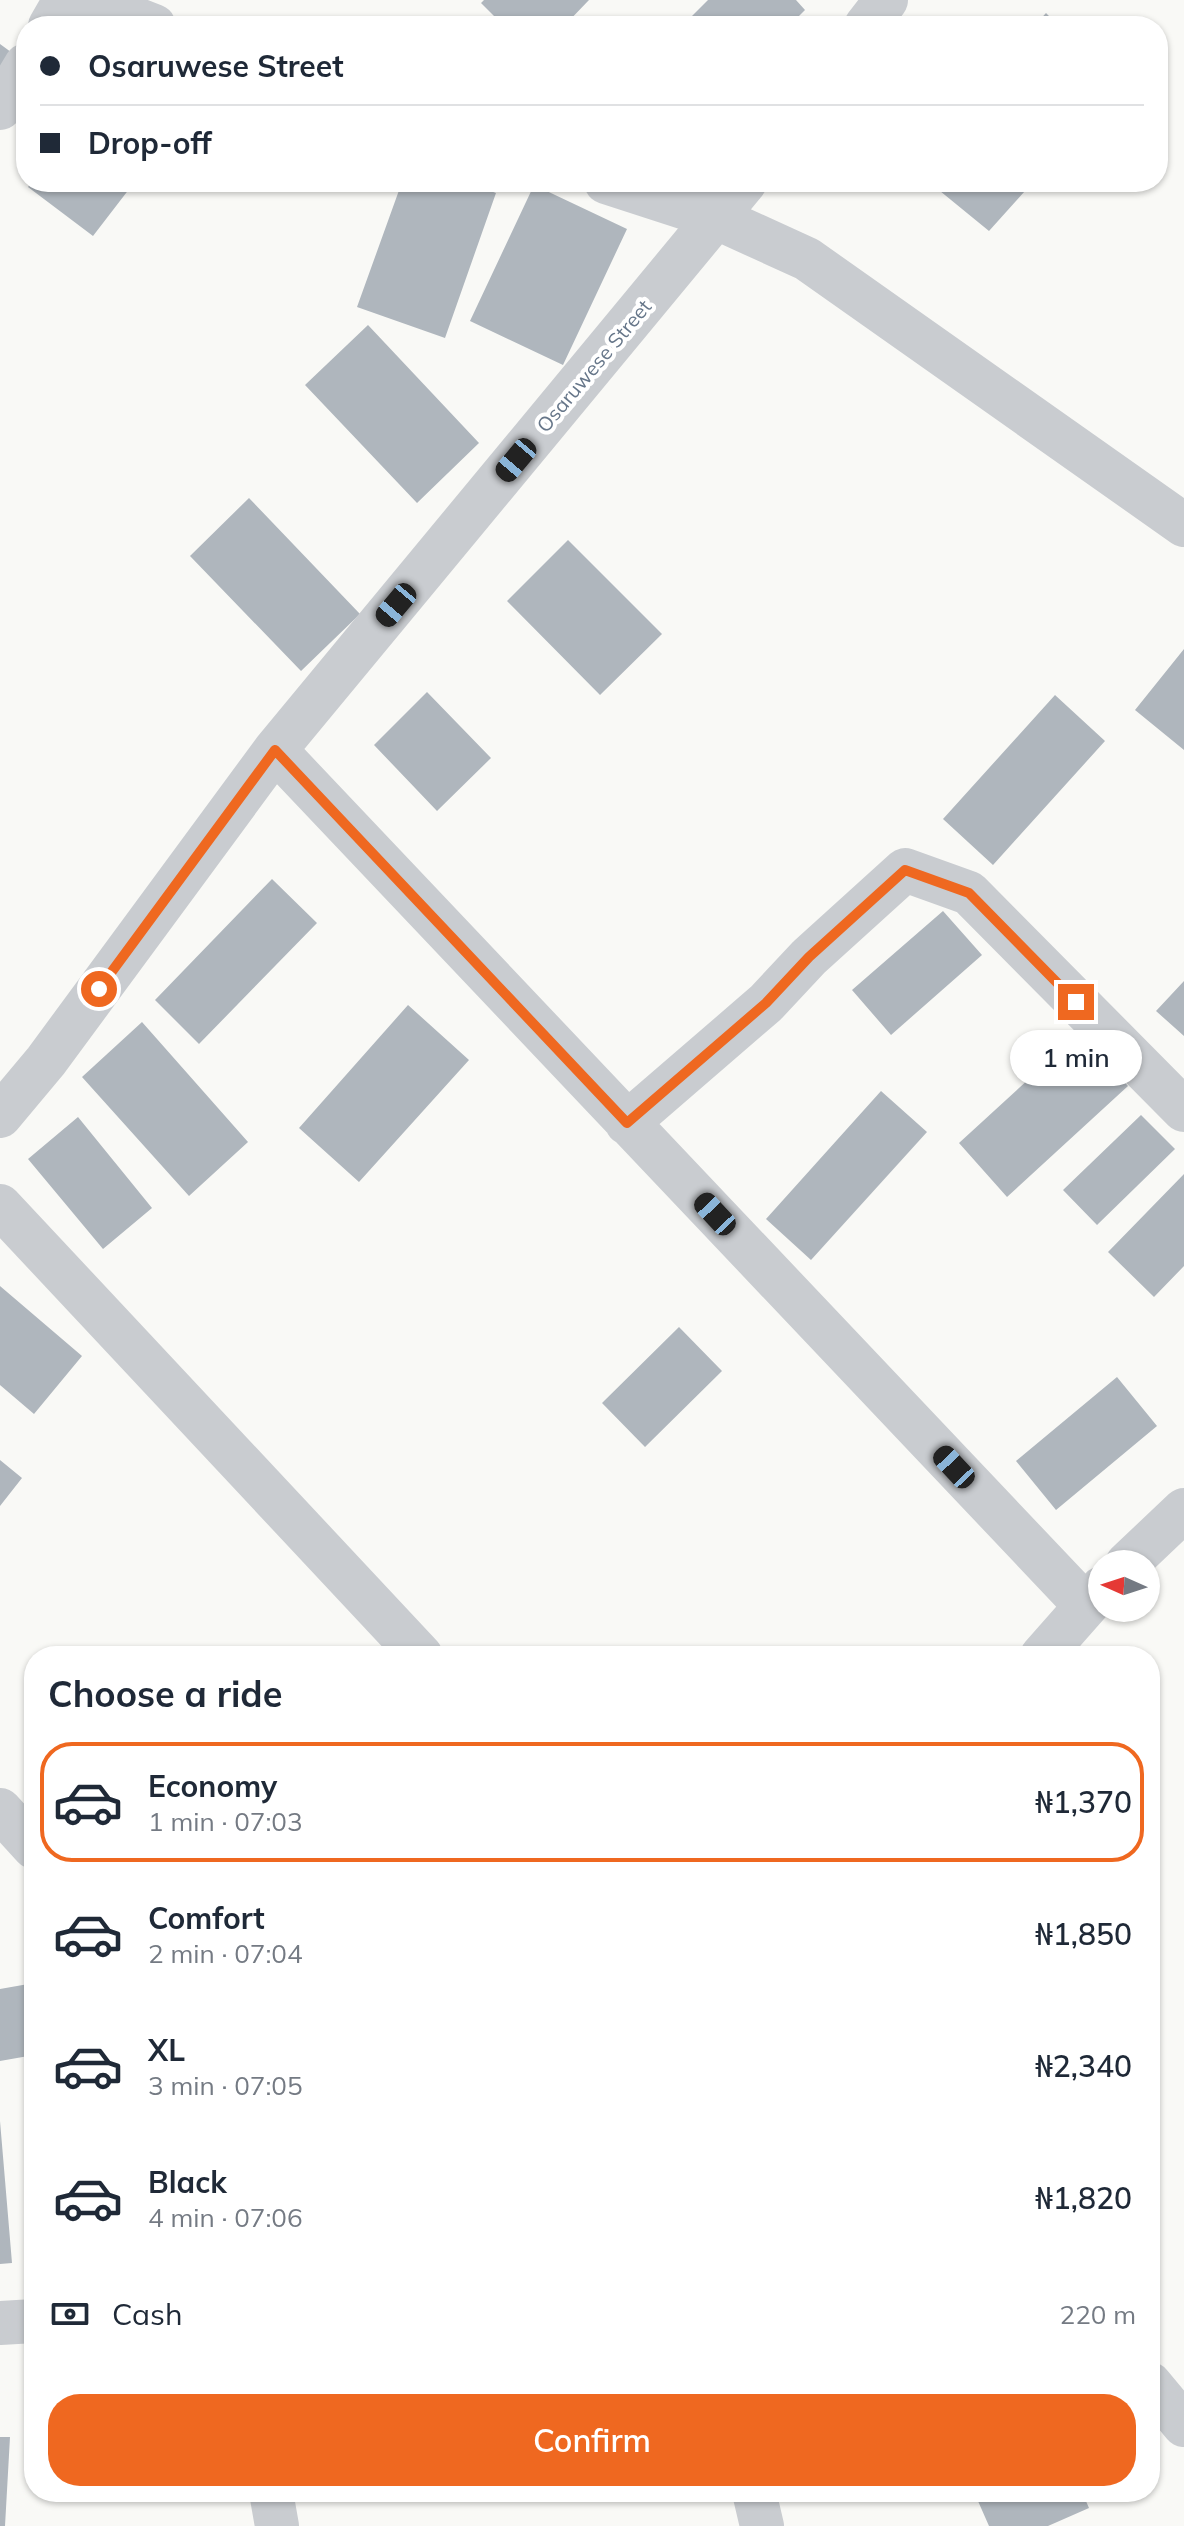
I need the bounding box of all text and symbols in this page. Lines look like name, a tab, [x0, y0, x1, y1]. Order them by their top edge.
text: Osaruwese Street	[88, 47, 344, 85]
text: Drop-off	[88, 124, 212, 162]
street label: Osaruwese Street	[531, 294, 656, 437]
car	[491, 434, 541, 486]
car	[371, 579, 421, 631]
route start	[81, 971, 117, 1007]
route end	[1058, 984, 1094, 1020]
callout: 1 min	[1010, 1030, 1142, 1086]
text: 1 min	[1042, 1041, 1110, 1074]
car	[690, 1188, 740, 1240]
car	[929, 1441, 979, 1493]
north arrow	[1088, 1550, 1160, 1622]
map controls	[1088, 1550, 1160, 1622]
text: Choose a ride	[48, 1671, 282, 1716]
icon: car	[52, 1766, 124, 1838]
text: Economy	[148, 1767, 277, 1805]
text: ₦1,370	[1035, 1783, 1132, 1821]
text: 1 min · 07:03	[148, 1805, 303, 1838]
icon: car	[52, 1898, 124, 1970]
text: Comfort	[148, 1899, 265, 1937]
text: ₦1,850	[1035, 1915, 1132, 1953]
text: 2 min · 07:04	[148, 1937, 303, 1970]
icon: car	[52, 2030, 124, 2102]
text: XL	[148, 2031, 185, 2069]
text: ₦2,340	[1035, 2047, 1132, 2085]
text: 3 min · 07:05	[148, 2069, 303, 2102]
icon: car	[52, 2162, 124, 2234]
text: Black	[148, 2163, 227, 2201]
text: ₦1,820	[1035, 2179, 1132, 2217]
text: 4 min · 07:06	[148, 2201, 303, 2234]
icon: cash	[48, 2292, 92, 2336]
text: Cash	[112, 2295, 183, 2333]
text: 220 m	[1060, 2298, 1136, 2331]
button: Confirm	[48, 2394, 1136, 2486]

